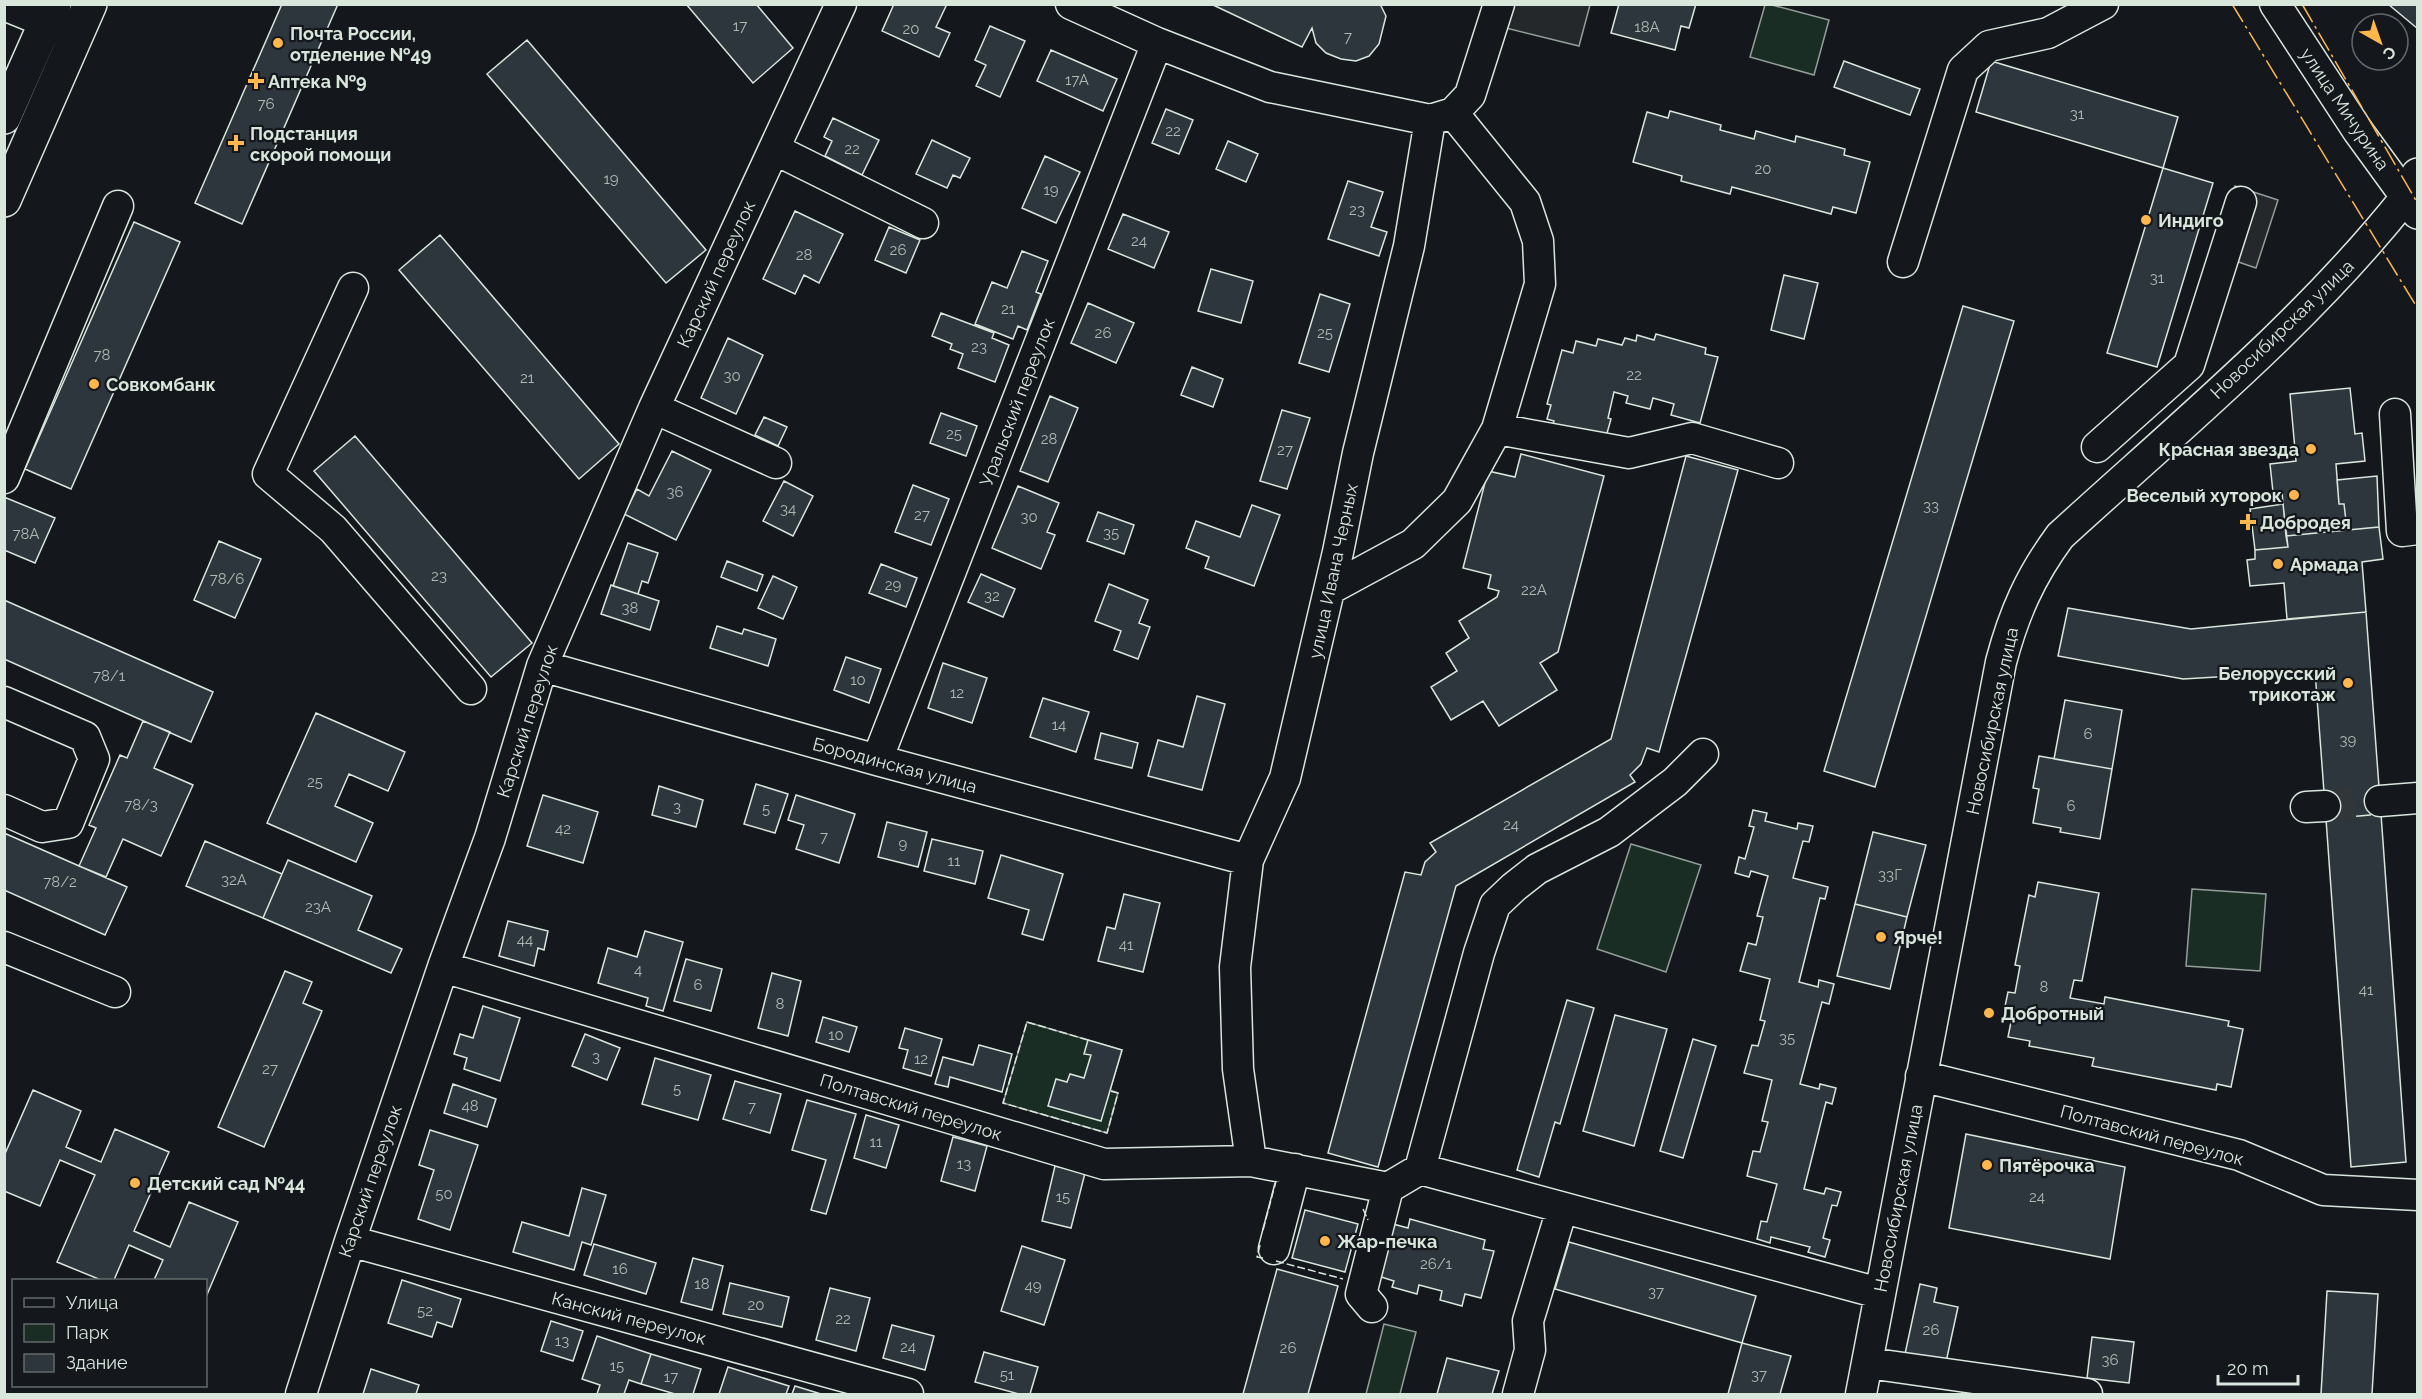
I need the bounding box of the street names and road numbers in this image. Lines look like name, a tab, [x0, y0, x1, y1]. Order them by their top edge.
street label: улица Мичурина	[2296, 44, 2394, 174]
street label: Карский переулок	[673, 197, 759, 351]
street label: Новосибирская улица	[2206, 255, 2358, 403]
street label: Уральский переулок	[975, 315, 1059, 489]
street label: улица Ивана Черных	[1304, 481, 1362, 661]
street label: Новосибирская улица	[1962, 625, 2022, 817]
street label: Карский переулок	[492, 642, 562, 800]
street label: Бородинская улица	[811, 733, 979, 797]
street label: Полтавский переулок	[817, 1069, 1005, 1145]
street label: Полтавский переулок	[2058, 1100, 2246, 1170]
street label: Карский переулок	[334, 1102, 406, 1260]
street label: Новосибирская улица	[1869, 1102, 1927, 1294]
street label: Канский переулок	[549, 1287, 709, 1349]

